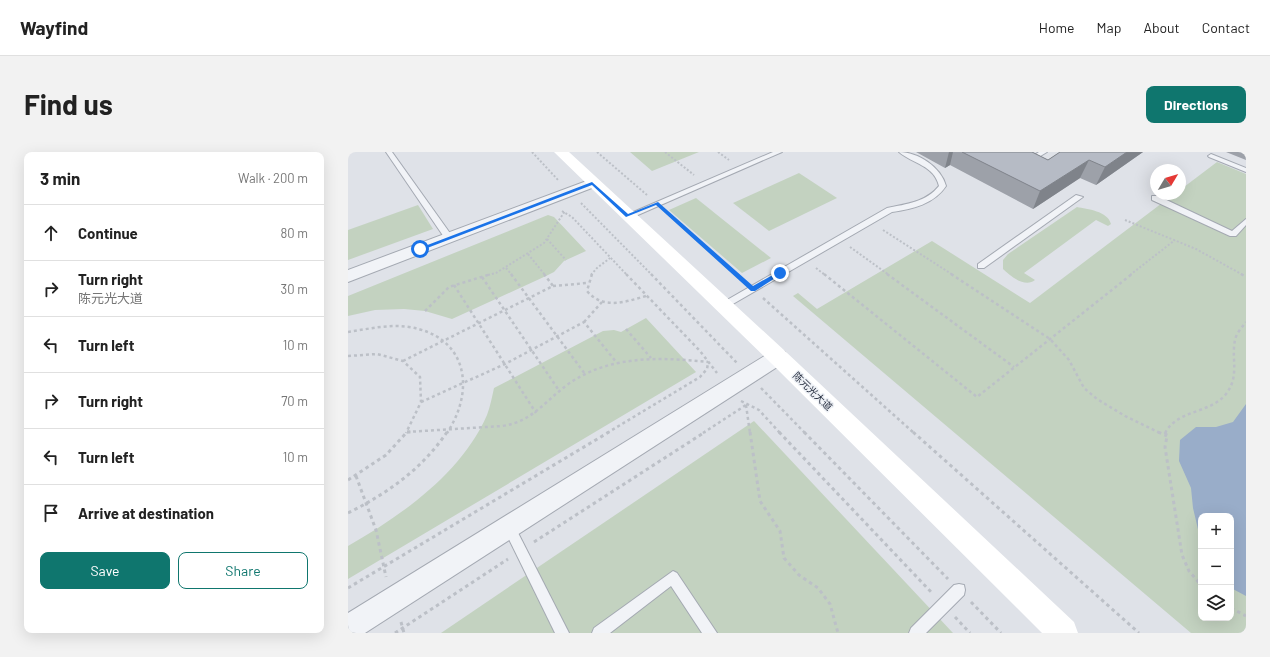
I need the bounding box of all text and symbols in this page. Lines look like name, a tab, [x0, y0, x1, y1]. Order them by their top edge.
text: Wayfind	[20, 16, 88, 39]
text: Home	[1039, 19, 1075, 36]
text: Map	[1097, 19, 1121, 36]
text: About	[1143, 19, 1180, 36]
text: Contact	[1202, 19, 1250, 36]
button: Directions	[1146, 86, 1246, 123]
text: Find us	[24, 87, 113, 121]
north arrow	[1150, 164, 1186, 200]
text: 3 min	[40, 168, 80, 188]
text: Walk · 200 m	[238, 170, 308, 186]
icon: ahead	[40, 222, 62, 244]
text: Continue	[78, 224, 138, 242]
text: 80 m	[281, 225, 308, 241]
route start	[411, 240, 429, 258]
route end	[771, 264, 789, 282]
text: Turn right	[78, 270, 143, 288]
icon: right	[40, 278, 62, 300]
text: 30 m	[281, 281, 308, 297]
text: 陈元光大道	[78, 290, 143, 306]
icon: left	[40, 334, 62, 356]
text: Turn left	[78, 336, 134, 354]
text: 10 m	[283, 337, 308, 353]
street label: 陈元光大道	[791, 369, 835, 413]
icon: right	[40, 390, 62, 412]
text: Turn right	[78, 392, 143, 410]
text: 70 m	[281, 393, 308, 409]
icon: left	[40, 446, 62, 468]
text: Turn left	[78, 448, 134, 466]
text: 10 m	[283, 449, 308, 465]
icon: arrive	[40, 502, 62, 524]
text: Arrive at destination	[78, 504, 214, 522]
map controls	[1198, 513, 1234, 621]
button: +	[1198, 513, 1234, 549]
button: −	[1198, 549, 1234, 585]
button: Save	[40, 552, 170, 589]
button: Share	[178, 552, 308, 589]
button: layers	[1198, 585, 1234, 621]

